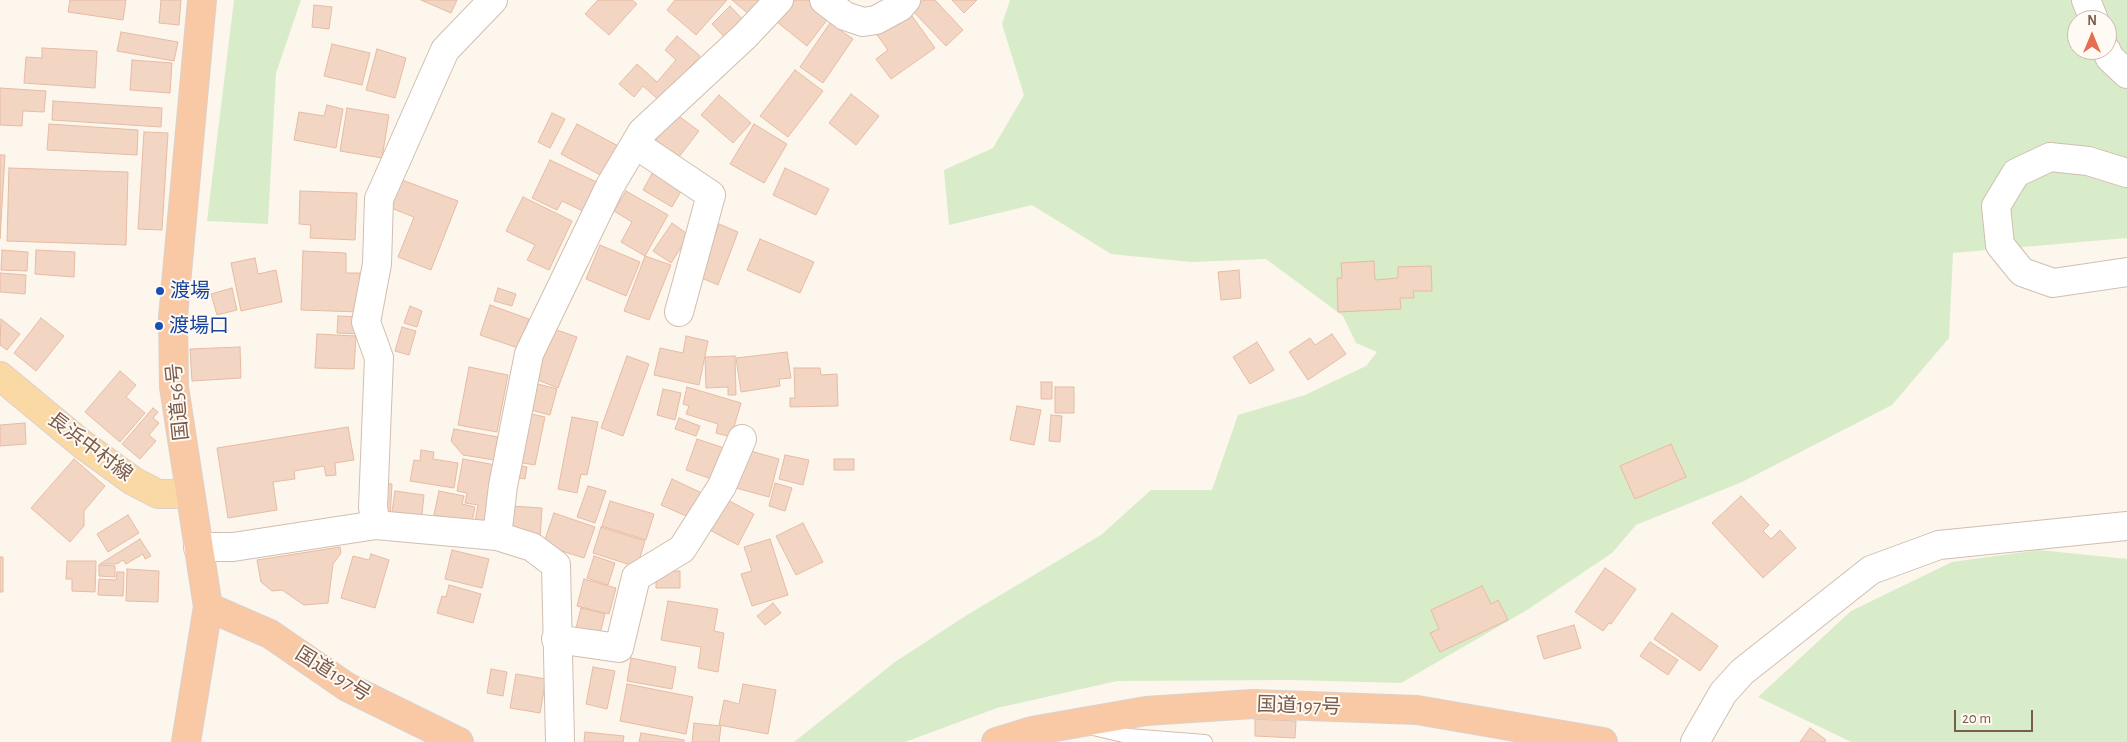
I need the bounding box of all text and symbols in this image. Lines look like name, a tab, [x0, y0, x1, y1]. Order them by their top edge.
north arrow	[2067, 10, 2117, 60]
text: N	[2087, 14, 2097, 28]
place label: 渡場	[170, 279, 210, 303]
marker: 渡場	[154, 285, 166, 297]
place label: 渡場口	[169, 314, 229, 338]
marker: 渡場口	[153, 320, 165, 332]
street label: 国道56号	[162, 362, 194, 442]
street label: 長浜中村線	[43, 407, 137, 487]
street label: 国道197号	[291, 641, 375, 707]
street label: 国道197号	[1256, 693, 1342, 719]
scale bar	[1957, 700, 2036, 732]
text: 20 m	[1962, 711, 1991, 726]

